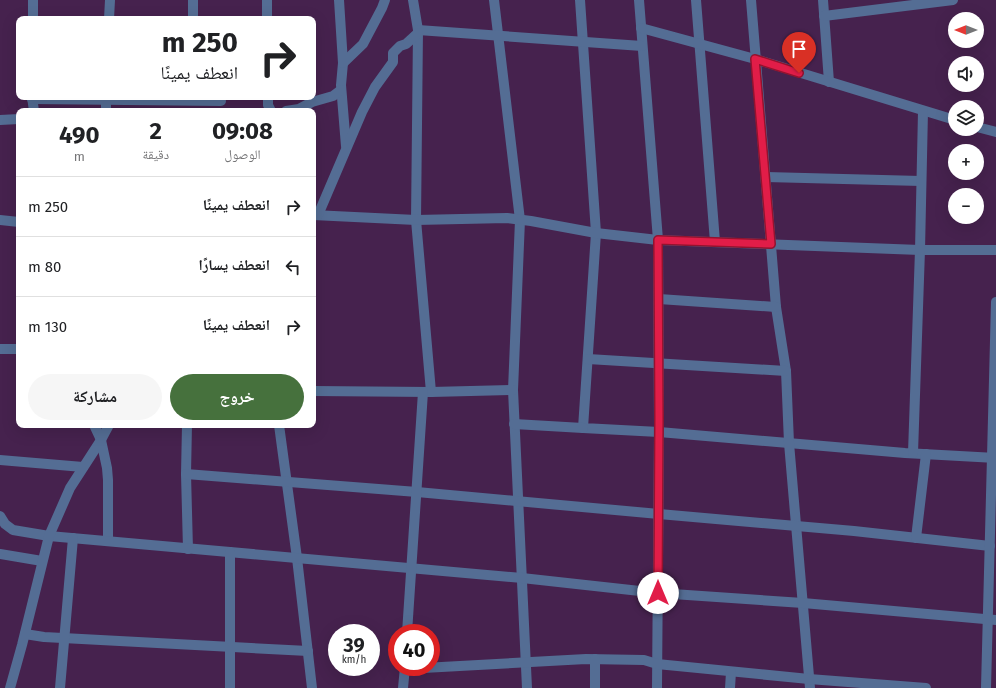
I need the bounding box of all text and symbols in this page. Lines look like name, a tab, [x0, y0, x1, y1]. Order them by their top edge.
north arrow	[948, 12, 984, 48]
map controls	[948, 12, 984, 224]
text: 250 m	[162, 26, 238, 59]
icon: right	[252, 32, 304, 84]
pin	[782, 32, 816, 73]
icon: arrive	[788, 38, 810, 60]
button: sound	[948, 56, 984, 92]
text: انعطف يمينًا	[161, 62, 238, 84]
button: layers	[948, 100, 984, 136]
text: 2	[150, 117, 162, 145]
text: 09:08	[212, 117, 273, 145]
text: 490	[59, 121, 100, 149]
button: +	[948, 144, 984, 180]
text: دقيقة	[143, 147, 169, 162]
text: الوصول	[225, 147, 261, 162]
text: m	[74, 149, 85, 164]
button: −	[948, 188, 984, 224]
text: انعطف يمينًا	[203, 196, 270, 214]
icon: right	[282, 196, 304, 218]
text: 250 m	[28, 198, 68, 216]
text: انعطف يسارًا	[198, 256, 270, 274]
icon: left	[282, 256, 304, 278]
text: 80 m	[28, 258, 61, 276]
text: انعطف يمينًا	[203, 316, 270, 334]
icon: right	[282, 316, 304, 338]
text: 130 m	[28, 318, 67, 336]
button: مشاركة	[28, 374, 162, 420]
button: خروج	[170, 374, 304, 420]
position arrow	[637, 572, 679, 614]
speed limit sign: 40	[388, 624, 440, 676]
text: 39	[343, 633, 365, 657]
text: km/h	[342, 654, 366, 666]

